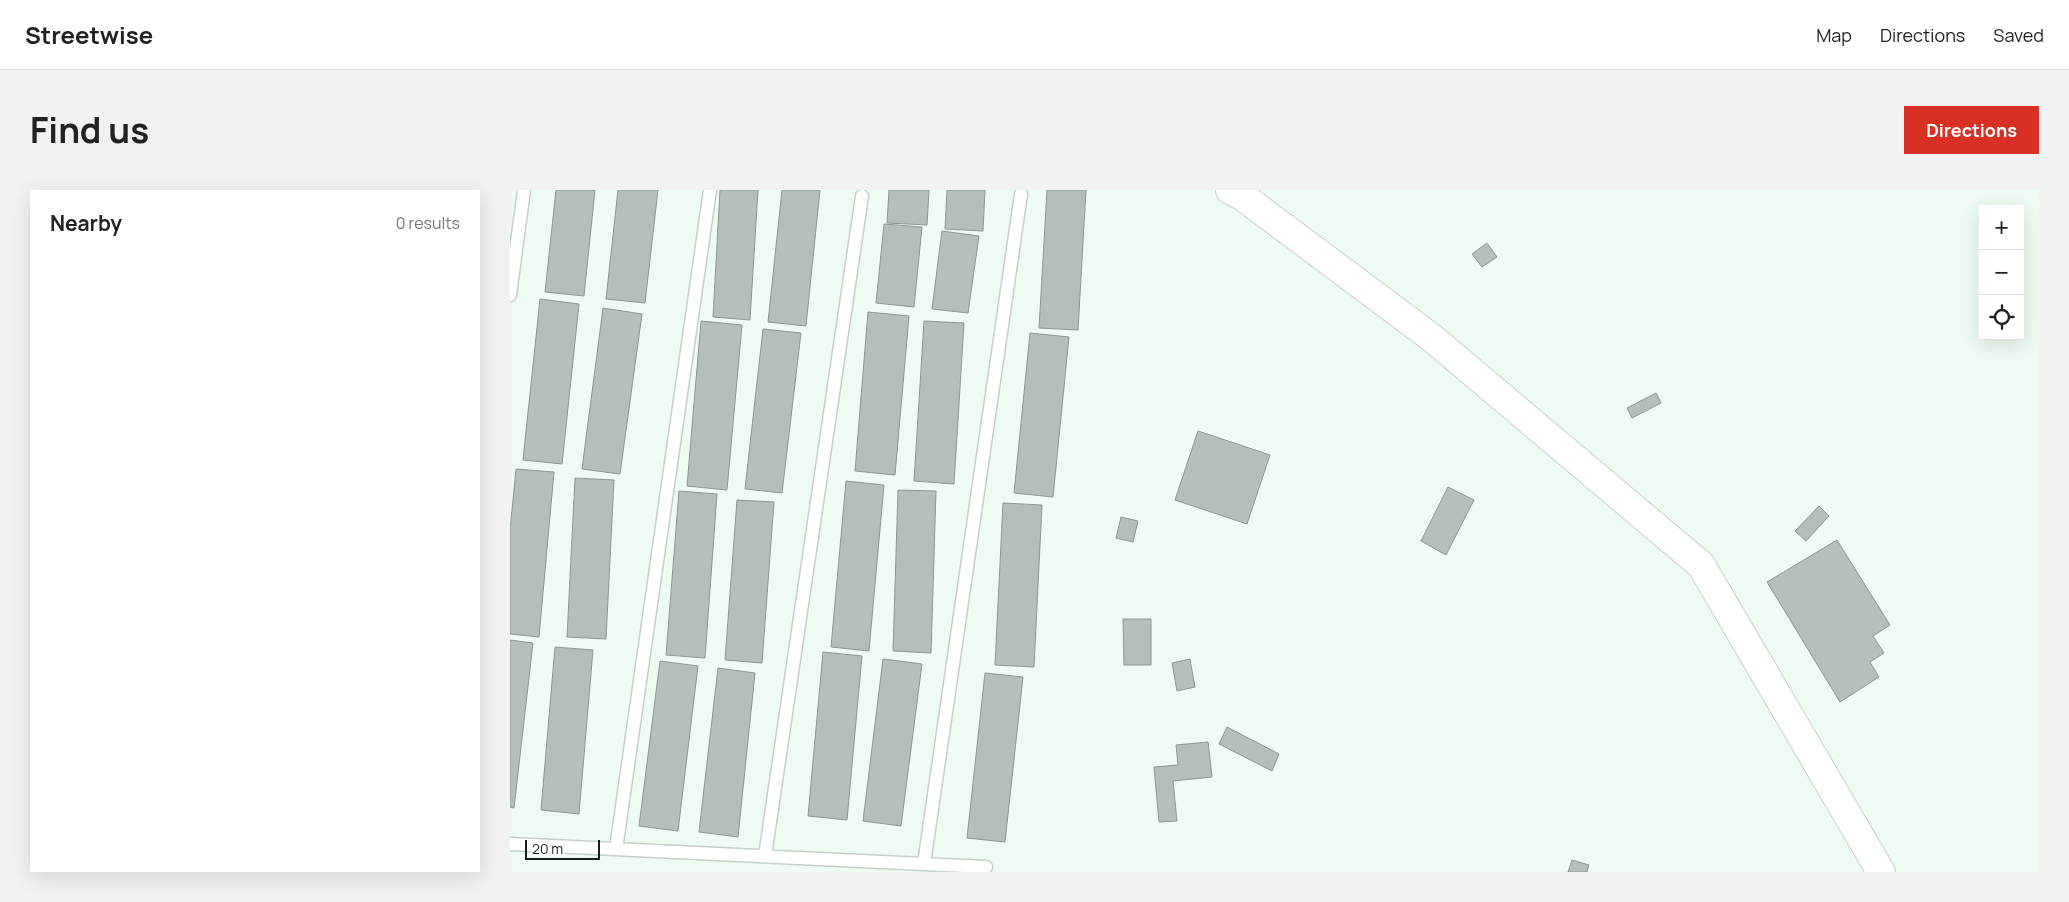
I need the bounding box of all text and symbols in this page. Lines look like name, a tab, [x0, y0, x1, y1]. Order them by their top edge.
text: Streetwise	[25, 18, 153, 51]
text: Map	[1816, 23, 1852, 47]
text: Directions	[1880, 23, 1965, 47]
text: Saved	[1993, 23, 2044, 47]
text: Find us	[30, 106, 149, 154]
button: Directions	[1904, 106, 2039, 154]
map controls	[1979, 205, 2024, 340]
button: +	[1979, 205, 2024, 250]
text: Nearby	[50, 209, 122, 237]
text: 0 results	[396, 212, 460, 234]
button: −	[1979, 250, 2024, 295]
button: locate	[1979, 295, 2024, 340]
scale bar	[525, 837, 600, 860]
text: 20 m	[532, 839, 563, 858]

